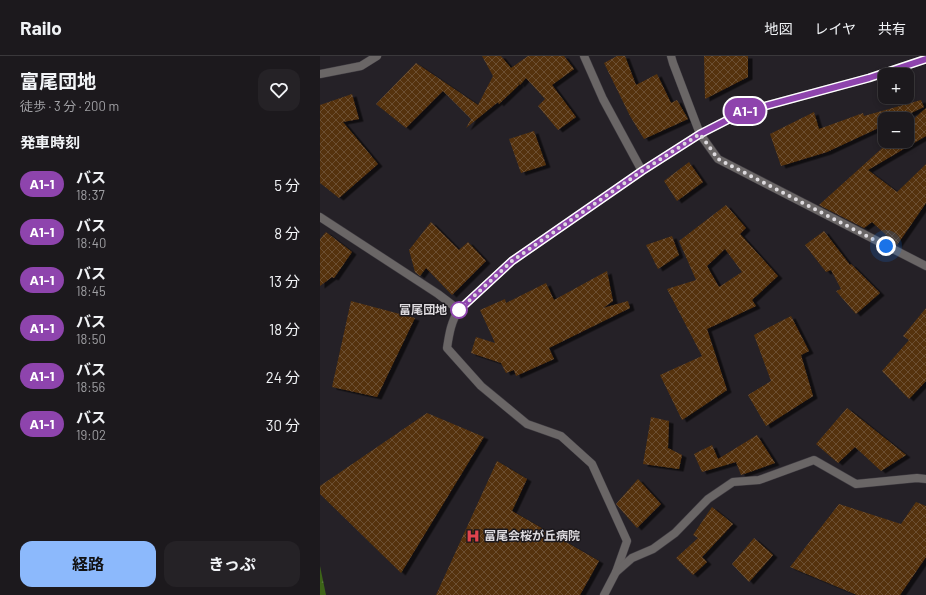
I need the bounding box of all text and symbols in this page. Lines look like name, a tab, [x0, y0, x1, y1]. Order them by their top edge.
text: Railo	[20, 16, 62, 39]
text: 地図	[764, 20, 792, 37]
text: レイヤ	[814, 20, 856, 37]
text: 共有	[878, 20, 906, 37]
map controls	[878, 68, 914, 148]
button: +	[878, 68, 914, 104]
text: 富尾団地	[20, 69, 96, 92]
button: heart	[258, 69, 300, 111]
text: 徒歩 · 3 分 · 200 m	[20, 98, 119, 114]
line badge: A1-1	[717, 98, 773, 124]
text: A1-1	[732, 102, 758, 119]
button: −	[878, 112, 914, 148]
text: 発車時刻	[20, 133, 80, 151]
text: バス	[76, 168, 106, 186]
text: A1-1	[29, 175, 55, 192]
text: 5 分	[274, 176, 300, 194]
text: 18:37	[76, 187, 105, 203]
text: バス	[76, 216, 106, 234]
text: A1-1	[29, 223, 55, 240]
text: 8 分	[274, 224, 300, 242]
text: 18:40	[76, 235, 106, 251]
your location	[876, 236, 896, 256]
text: バス	[76, 264, 106, 282]
text: A1-1	[29, 271, 55, 288]
text: 13 分	[269, 272, 300, 290]
text: 18:45	[76, 283, 106, 299]
marker: 富尾団地	[450, 301, 468, 319]
place label: 富尾団地	[399, 302, 447, 316]
text: バス	[76, 312, 106, 330]
text: A1-1	[29, 319, 55, 336]
text: 18 分	[269, 320, 300, 338]
text: 18:50	[76, 331, 106, 347]
text: バス	[76, 360, 106, 378]
text: A1-1	[29, 367, 55, 384]
text: 24 分	[266, 368, 300, 386]
text: 18:56	[76, 379, 105, 395]
text: バス	[76, 408, 106, 426]
text: A1-1	[29, 415, 55, 432]
text: 30 分	[266, 416, 300, 434]
text: 19:02	[76, 427, 106, 443]
hospital icon: 富尾会桜が丘病院	[465, 528, 481, 544]
place label: 富尾会桜が丘病院	[484, 528, 580, 542]
button: 経路	[20, 541, 156, 587]
button: きっぷ	[164, 541, 300, 587]

